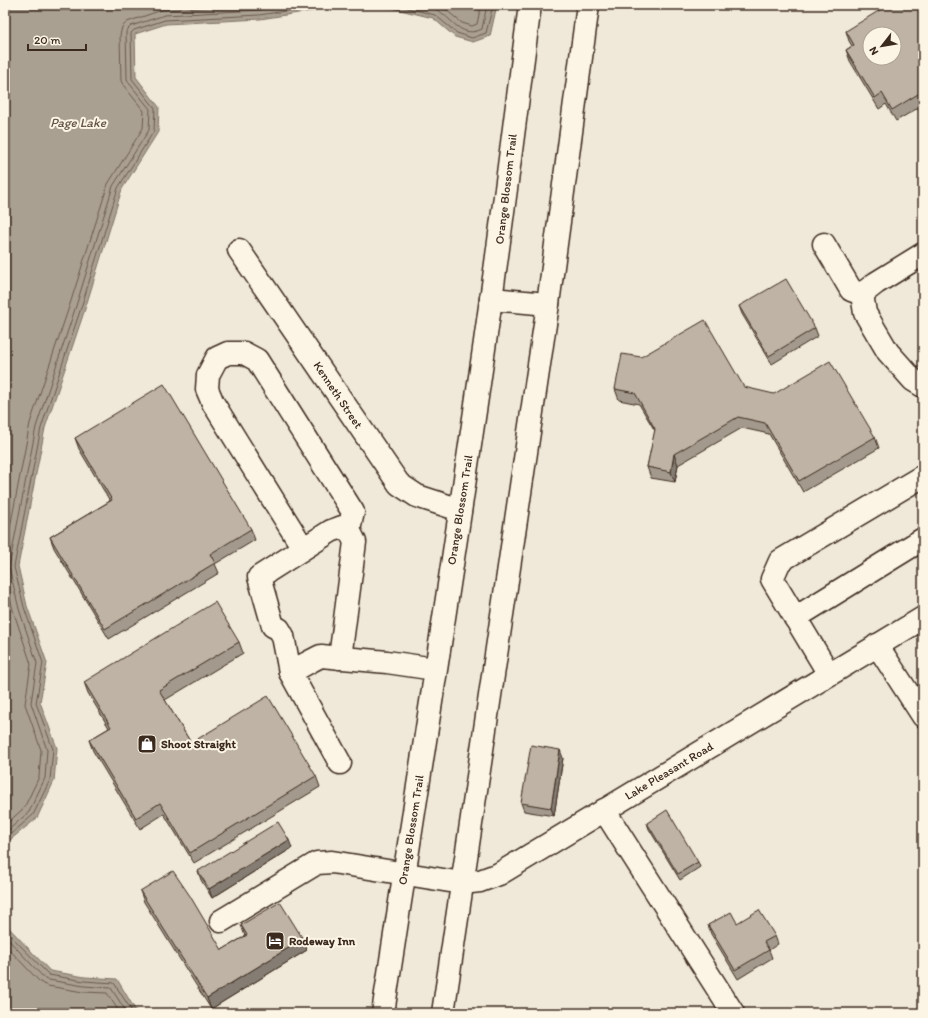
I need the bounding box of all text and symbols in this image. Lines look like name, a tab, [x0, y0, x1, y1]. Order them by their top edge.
scale bar	[28, 26, 86, 52]
north arrow	[862, 26, 902, 66]
text: 20 m	[34, 33, 61, 47]
text: N	[866, 44, 881, 57]
water label: Page Lake	[50, 115, 107, 130]
street label: Orange Blossom Trail	[492, 132, 520, 245]
street label: Kenneth Street	[310, 359, 366, 432]
street label: Orange Blossom Trail	[444, 453, 476, 566]
shop icon: Shoot Straight	[136, 733, 158, 755]
place label: Shoot Straight	[161, 737, 236, 752]
street label: Lake Pleasant Road	[622, 739, 716, 803]
street label: Orange Blossom Trail	[395, 773, 427, 886]
hotel icon: Rodeway Inn	[264, 930, 286, 952]
place label: Rodeway Inn	[289, 934, 356, 949]

